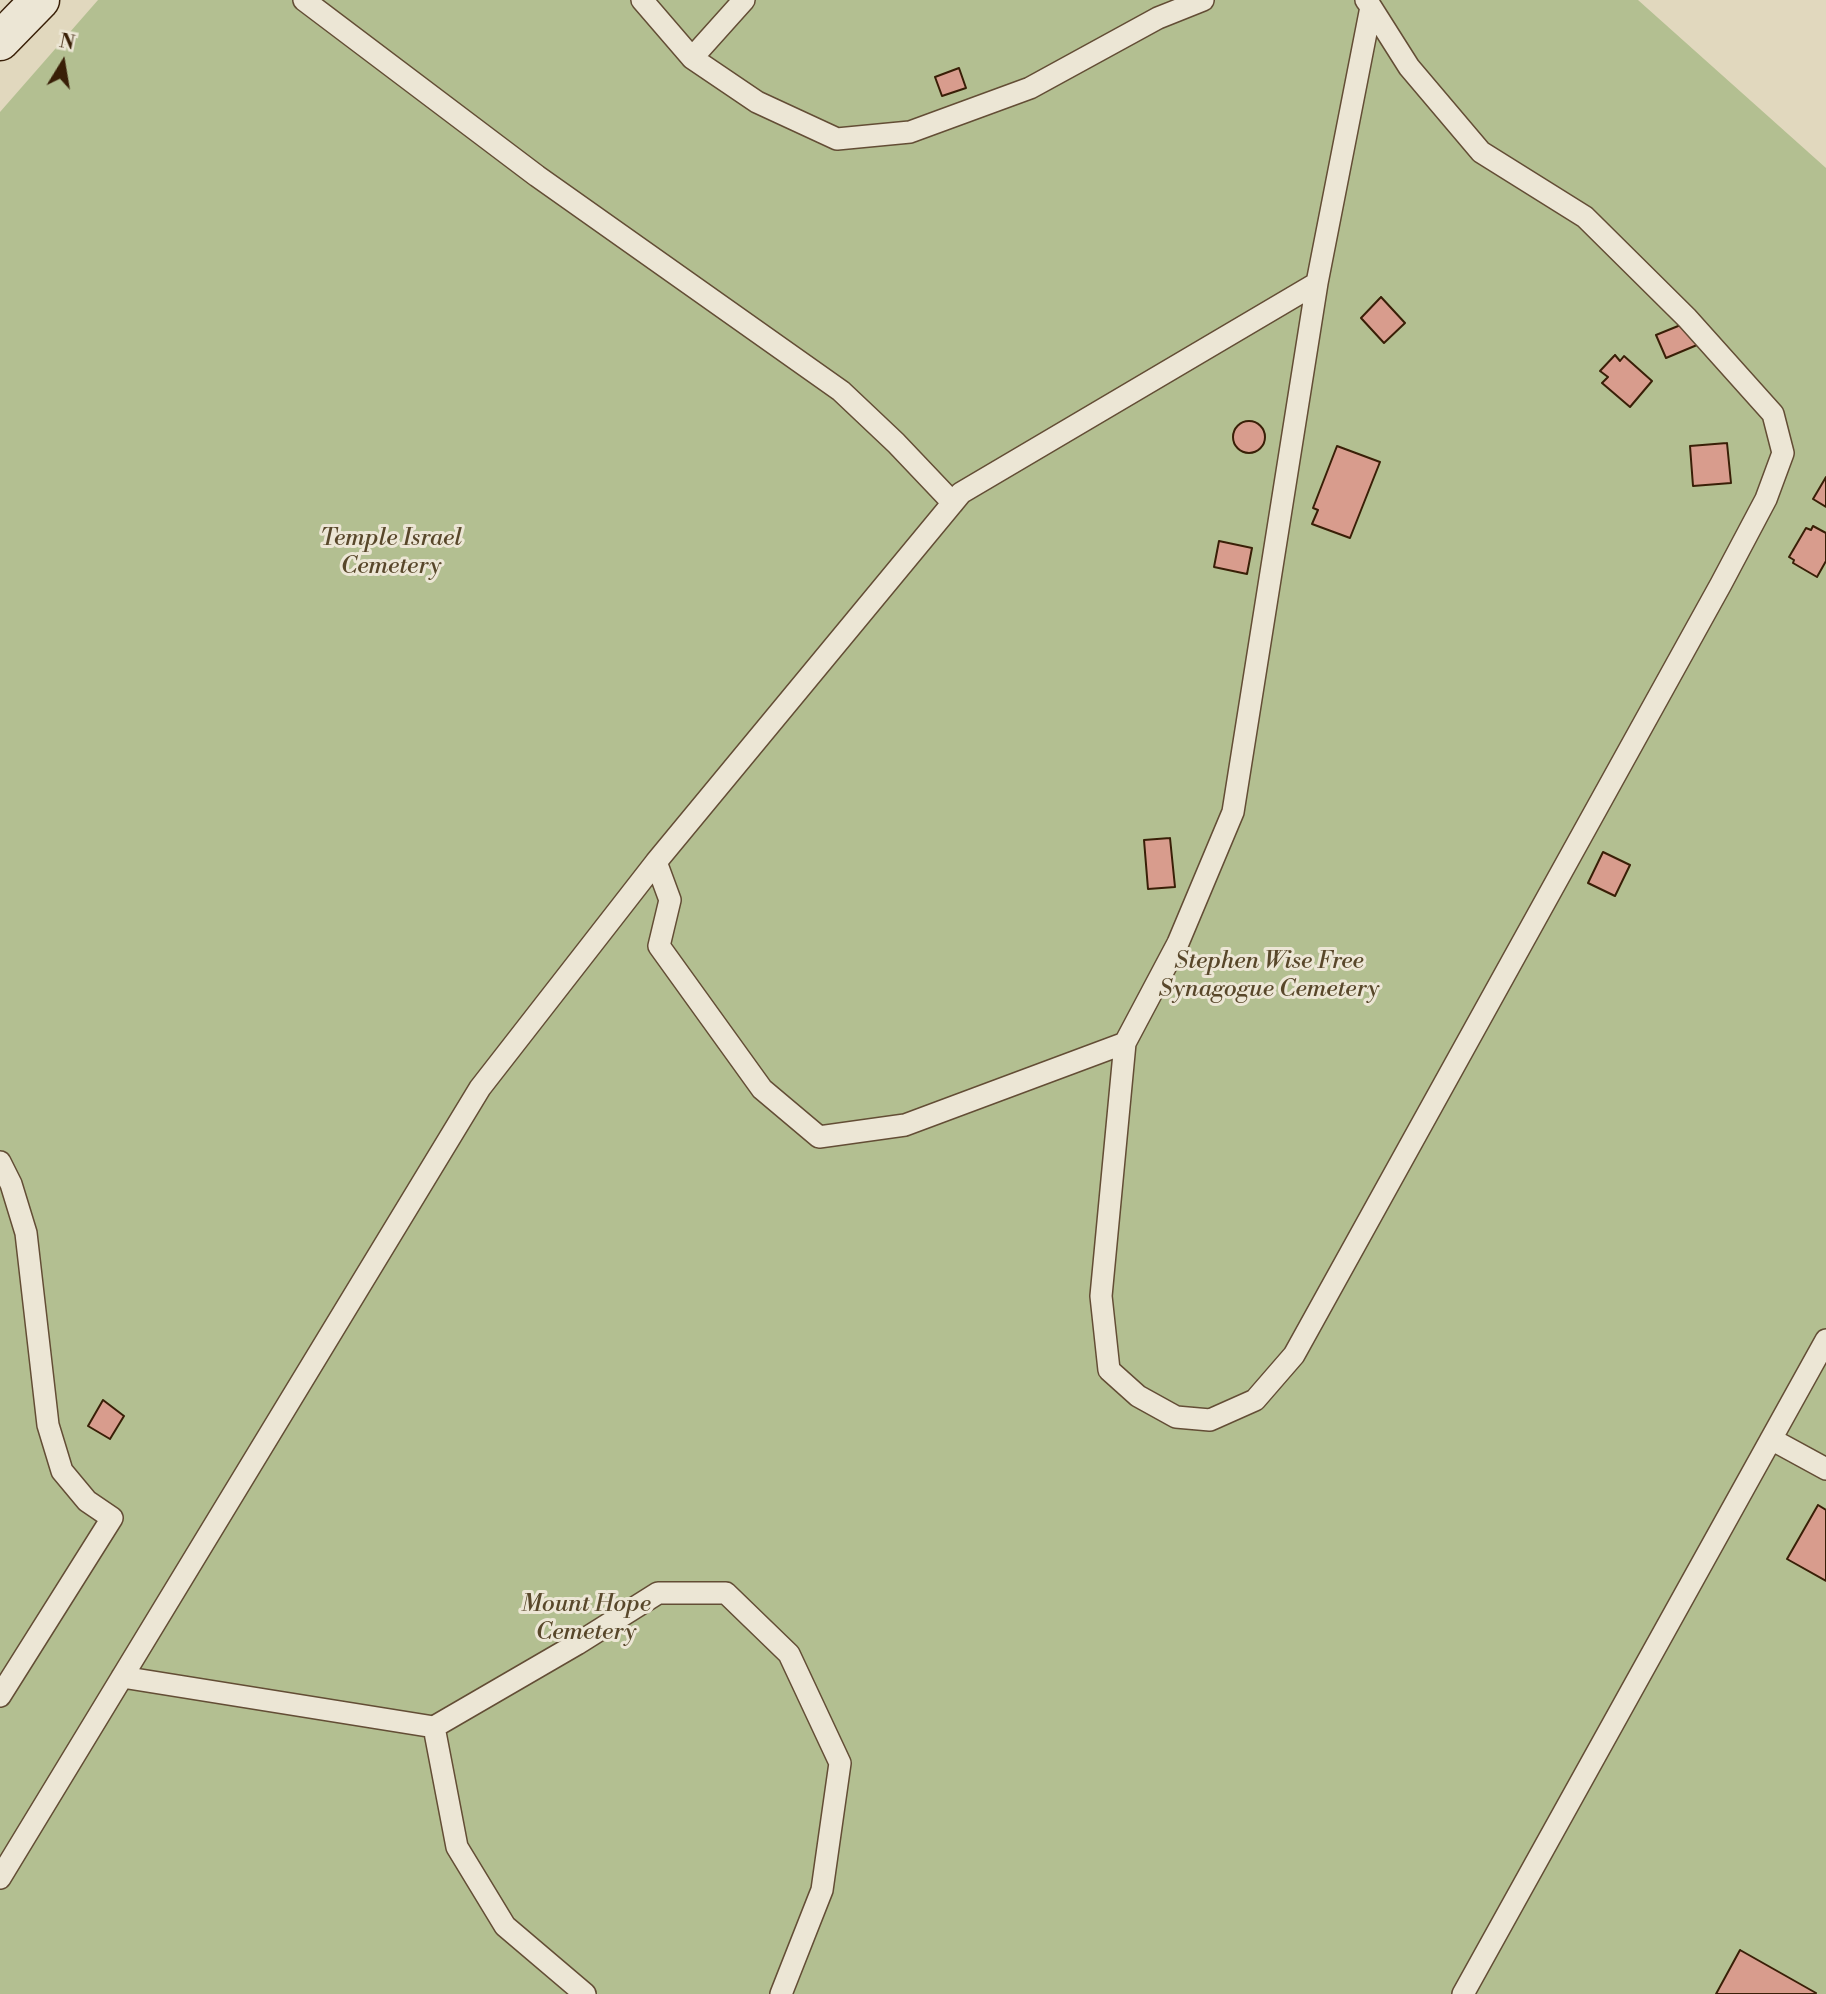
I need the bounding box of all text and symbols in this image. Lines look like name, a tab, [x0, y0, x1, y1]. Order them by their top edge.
north arrow	[28, 28, 98, 98]
text: N	[57, 29, 77, 56]
park label: Temple Israel Cemetery	[320, 525, 462, 581]
park label: Stephen Wise Free Synagogue Cemetery	[1158, 948, 1380, 1004]
park label: Mount Hope Cemetery	[521, 1591, 651, 1647]

